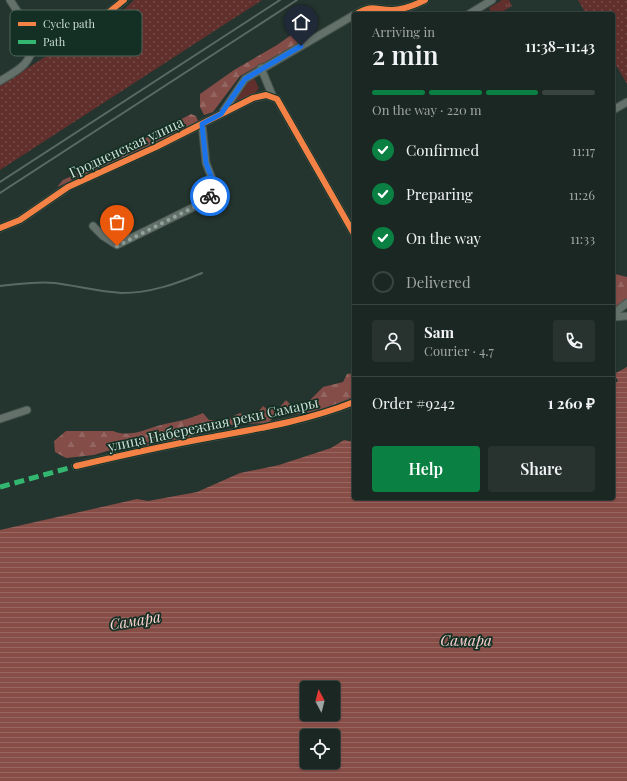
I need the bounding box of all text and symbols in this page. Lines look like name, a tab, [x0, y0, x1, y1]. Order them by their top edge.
pin	[284, 5, 318, 46]
legend	[10, 10, 142, 56]
icon: home	[290, 11, 312, 33]
text: Cycle path	[43, 16, 95, 31]
text: Arriving in	[372, 23, 435, 40]
text: Path	[43, 34, 66, 49]
text: 11:38–11:43	[525, 36, 595, 56]
text: 2 min	[372, 37, 438, 72]
text: On the way · 220 m	[372, 101, 482, 118]
street label: Гродненская улица	[66, 112, 186, 182]
icon: check	[372, 139, 394, 161]
text: Confirmed	[406, 140, 479, 160]
text: 11:17	[572, 142, 595, 159]
courier	[190, 176, 230, 216]
icon: check	[372, 183, 394, 205]
text: Preparing	[406, 184, 473, 204]
icon: bike	[199, 185, 221, 207]
text: 11:26	[569, 186, 595, 203]
pin	[100, 205, 134, 246]
icon: bag	[106, 211, 128, 233]
icon: check	[372, 227, 394, 249]
text: On the way	[406, 228, 481, 248]
text: 11:33	[570, 230, 595, 247]
text: Delivered	[406, 272, 471, 292]
button: person	[372, 320, 414, 362]
button: phone	[553, 320, 595, 362]
text: Sam	[424, 322, 454, 342]
text: Courier · 4.7	[424, 342, 494, 359]
street label: улица Набережная реки Самары	[105, 392, 320, 456]
text: Order #9242	[372, 393, 455, 413]
text: 1 260 ₽	[548, 393, 595, 413]
button: Help	[372, 446, 480, 492]
button: Share	[488, 446, 595, 492]
water label: Самара	[108, 606, 162, 634]
water label: Самара	[440, 630, 492, 650]
north arrow	[300, 681, 340, 721]
map controls	[300, 681, 340, 769]
button: locate	[300, 729, 340, 769]

